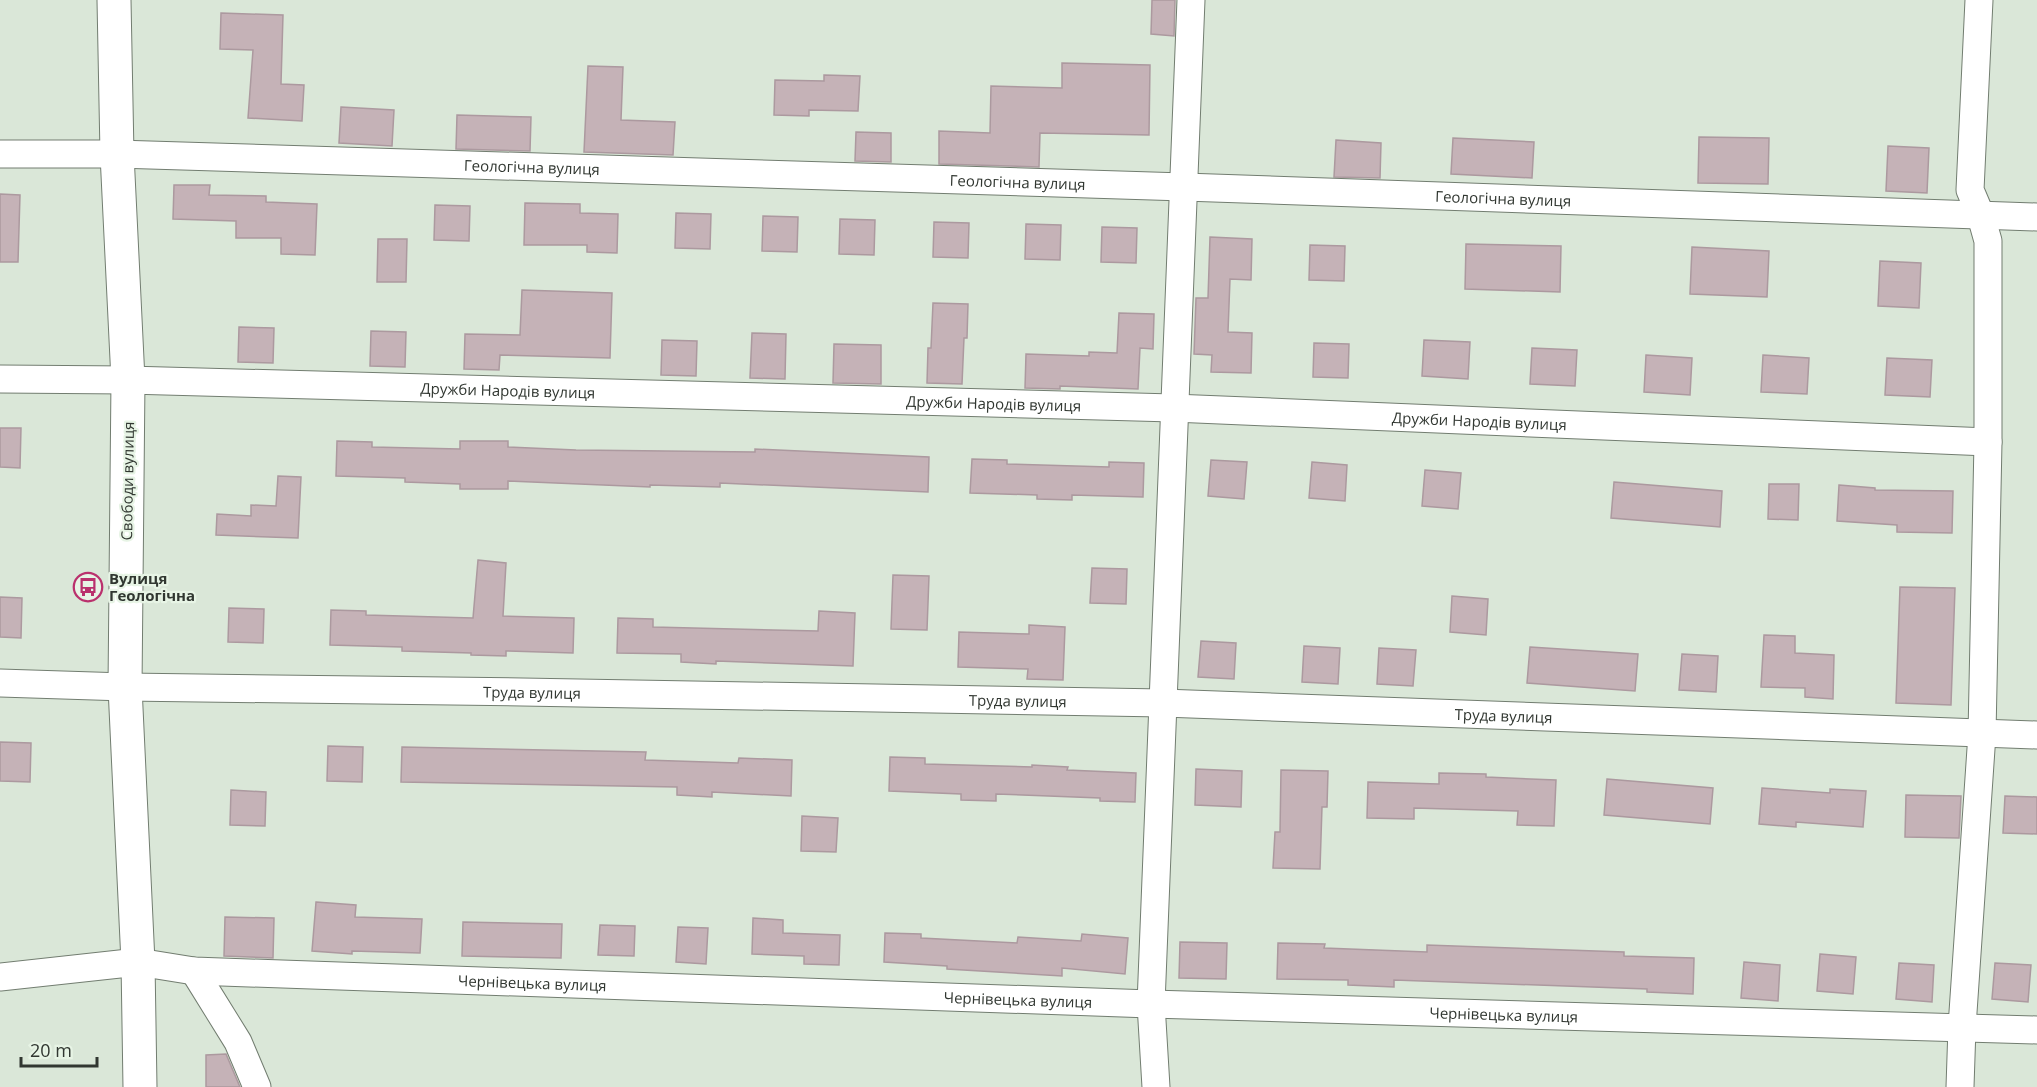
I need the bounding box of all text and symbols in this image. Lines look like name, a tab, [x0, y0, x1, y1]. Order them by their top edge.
street label: Геологічна вулиця	[464, 155, 600, 179]
street label: Геологічна вулиця	[949, 170, 1086, 194]
street label: Геологічна вулиця	[1435, 186, 1572, 211]
street label: Дружби Народів вулиця	[420, 378, 596, 403]
street label: Дружби Народів вулиця	[906, 391, 1081, 416]
street label: Дружби Народів вулиця	[1392, 407, 1567, 434]
street label: Свободи вулиця	[116, 421, 138, 541]
place label: Вулиця Геологічна	[109, 568, 195, 605]
bus stop icon: Вулиця Геологічна	[72, 571, 104, 603]
street label: Труда вулиця	[483, 682, 581, 703]
street label: Труда вулиця	[969, 690, 1067, 711]
street label: Труда вулиця	[1454, 704, 1553, 727]
street label: Чернівецька вулиця	[458, 970, 607, 995]
street label: Чернівецька вулиця	[943, 987, 1093, 1012]
street label: Чернівецька вулиця	[1429, 1002, 1578, 1027]
scale bar	[21, 1030, 98, 1068]
text: 20 m	[30, 1038, 72, 1062]

